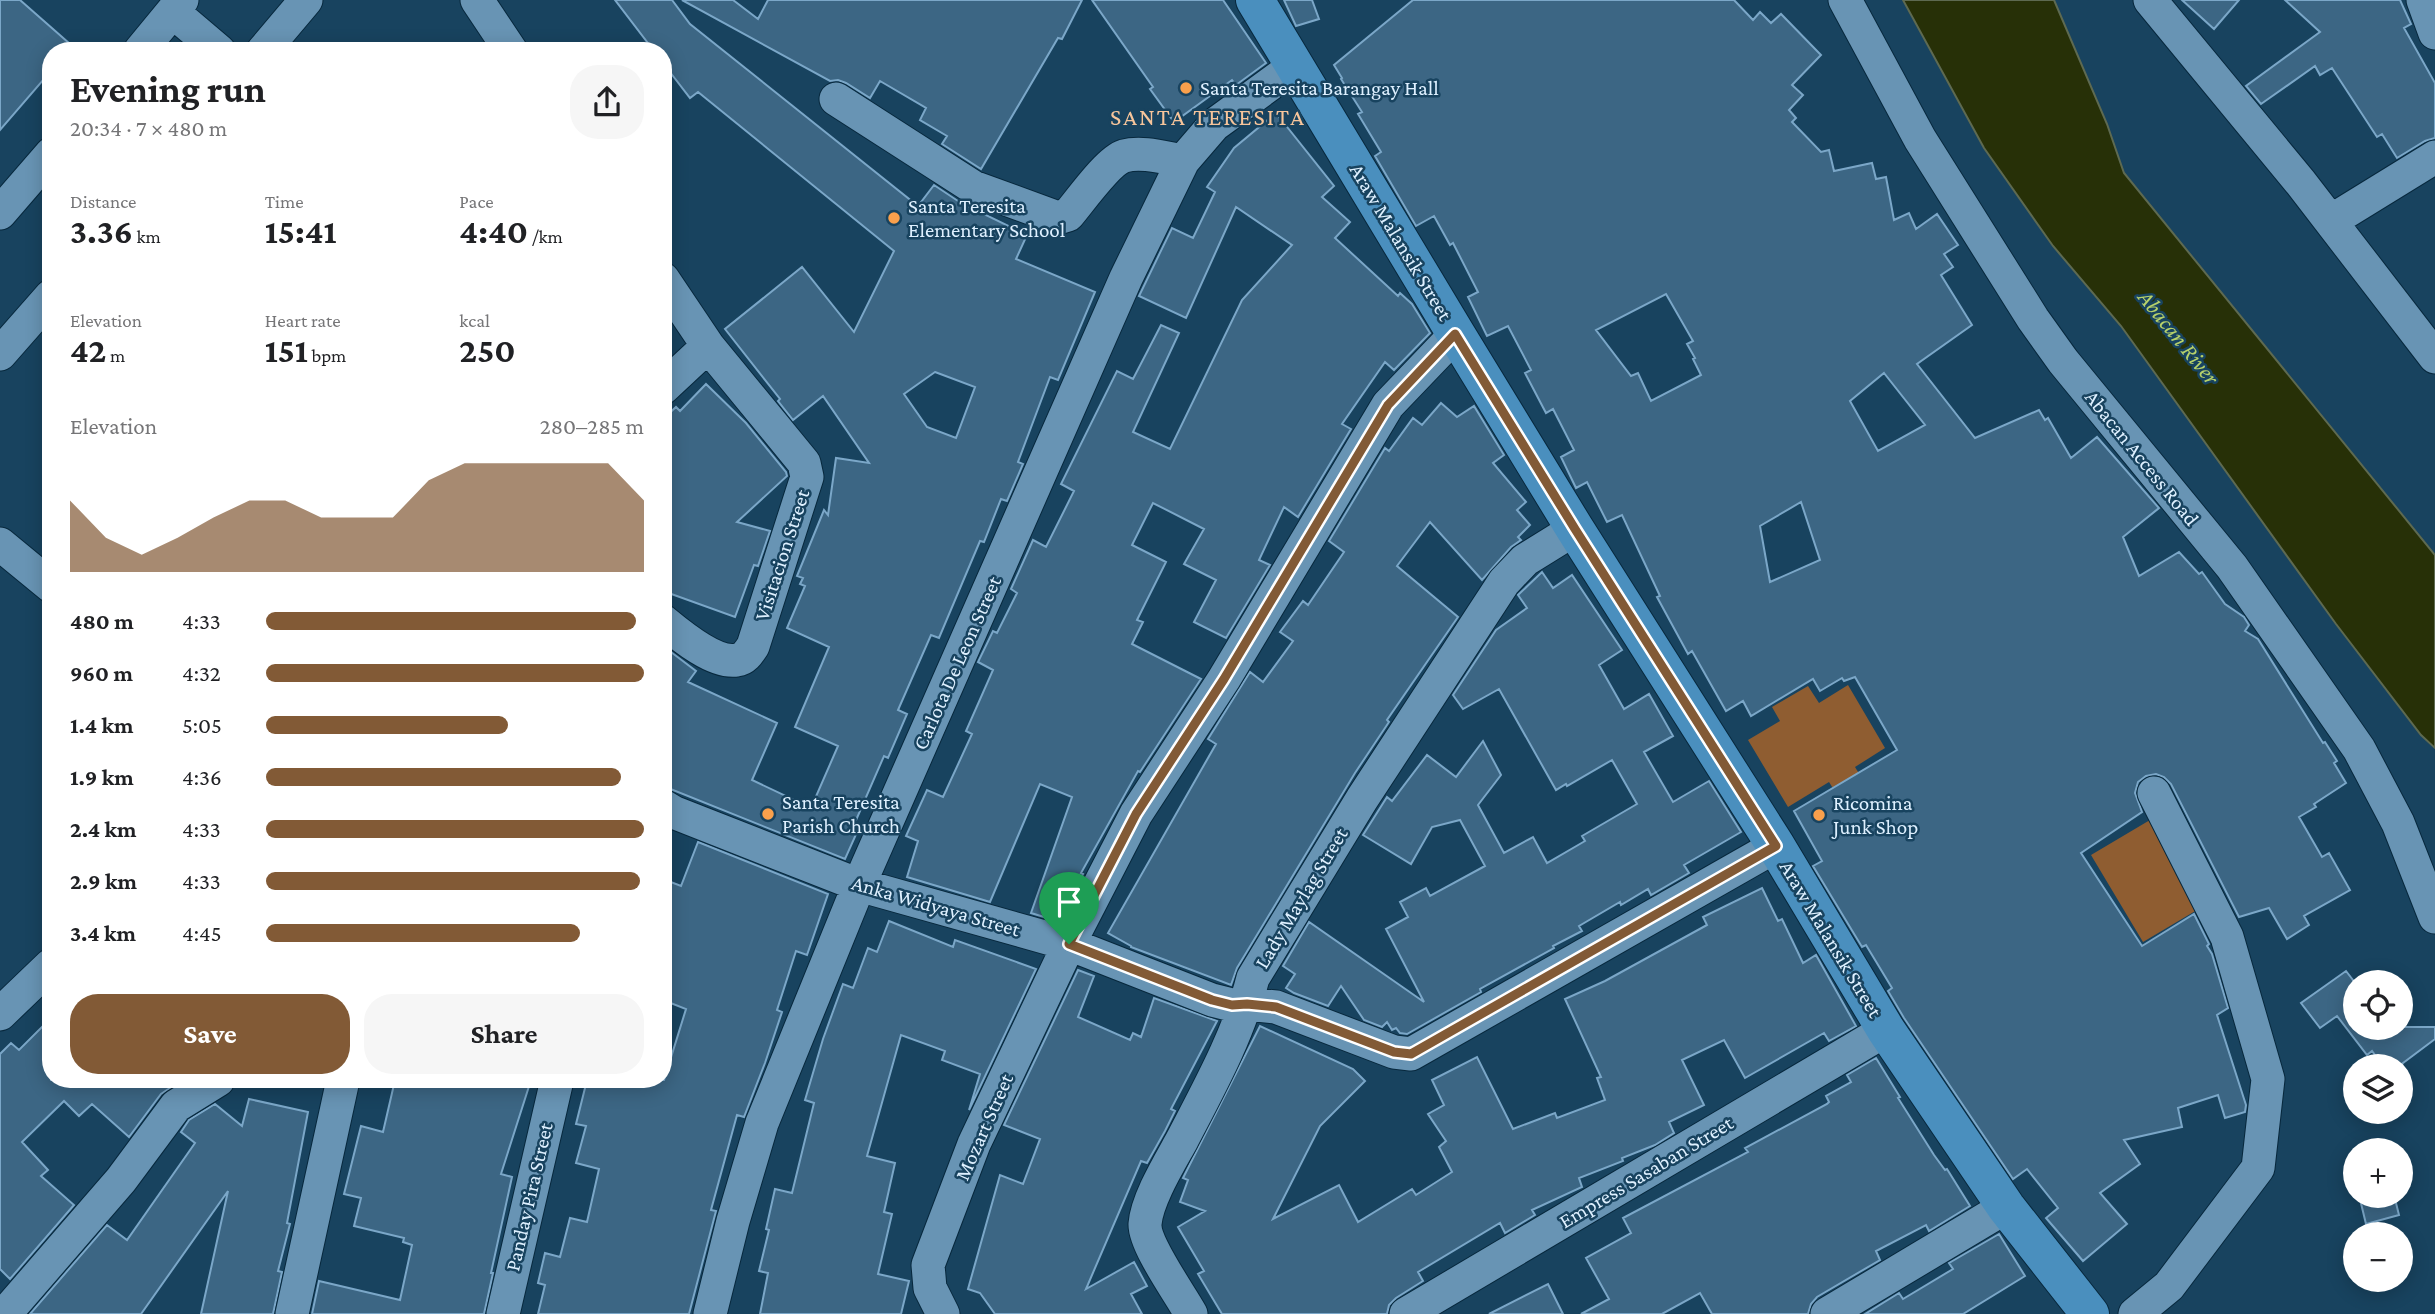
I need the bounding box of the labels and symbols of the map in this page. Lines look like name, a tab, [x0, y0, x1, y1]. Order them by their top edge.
place label: Santa Teresita Barangay Hall	[1200, 76, 1439, 100]
marker: Santa Teresita Barangay Hall	[1178, 80, 1194, 96]
district label: SANTA TERESITA	[1110, 103, 1306, 130]
street label: Araw Malansik Street	[1345, 159, 1458, 326]
place label: Santa Teresita Elementary School	[908, 194, 1065, 242]
marker: Santa Teresita Elementary School	[886, 210, 902, 226]
water label: Abacan River	[2132, 284, 2226, 390]
street label: Abacan Access Road	[2080, 385, 2204, 531]
street label: Visitacion Street	[749, 485, 815, 624]
street label: Carlota De Leon Street	[908, 572, 1007, 754]
place label: Santa Teresita Parish Church	[782, 790, 900, 838]
place label: Ricomina Junk Shop	[1831, 791, 1918, 839]
marker: Santa Teresita Parish Church	[760, 806, 776, 822]
marker: Ricomina Junk Shop	[1811, 807, 1827, 823]
street label: Lady Maylag Street	[1249, 822, 1353, 973]
street label: Araw Malansik Street	[1775, 856, 1888, 1023]
street label: Anka Widyaya Street	[849, 871, 1024, 942]
pin	[1039, 872, 1099, 944]
street label: Mozart Street	[950, 1069, 1019, 1184]
street label: Empress Sasaban Street	[1555, 1110, 1738, 1233]
street label: Panday Pira Street	[500, 1119, 558, 1274]

